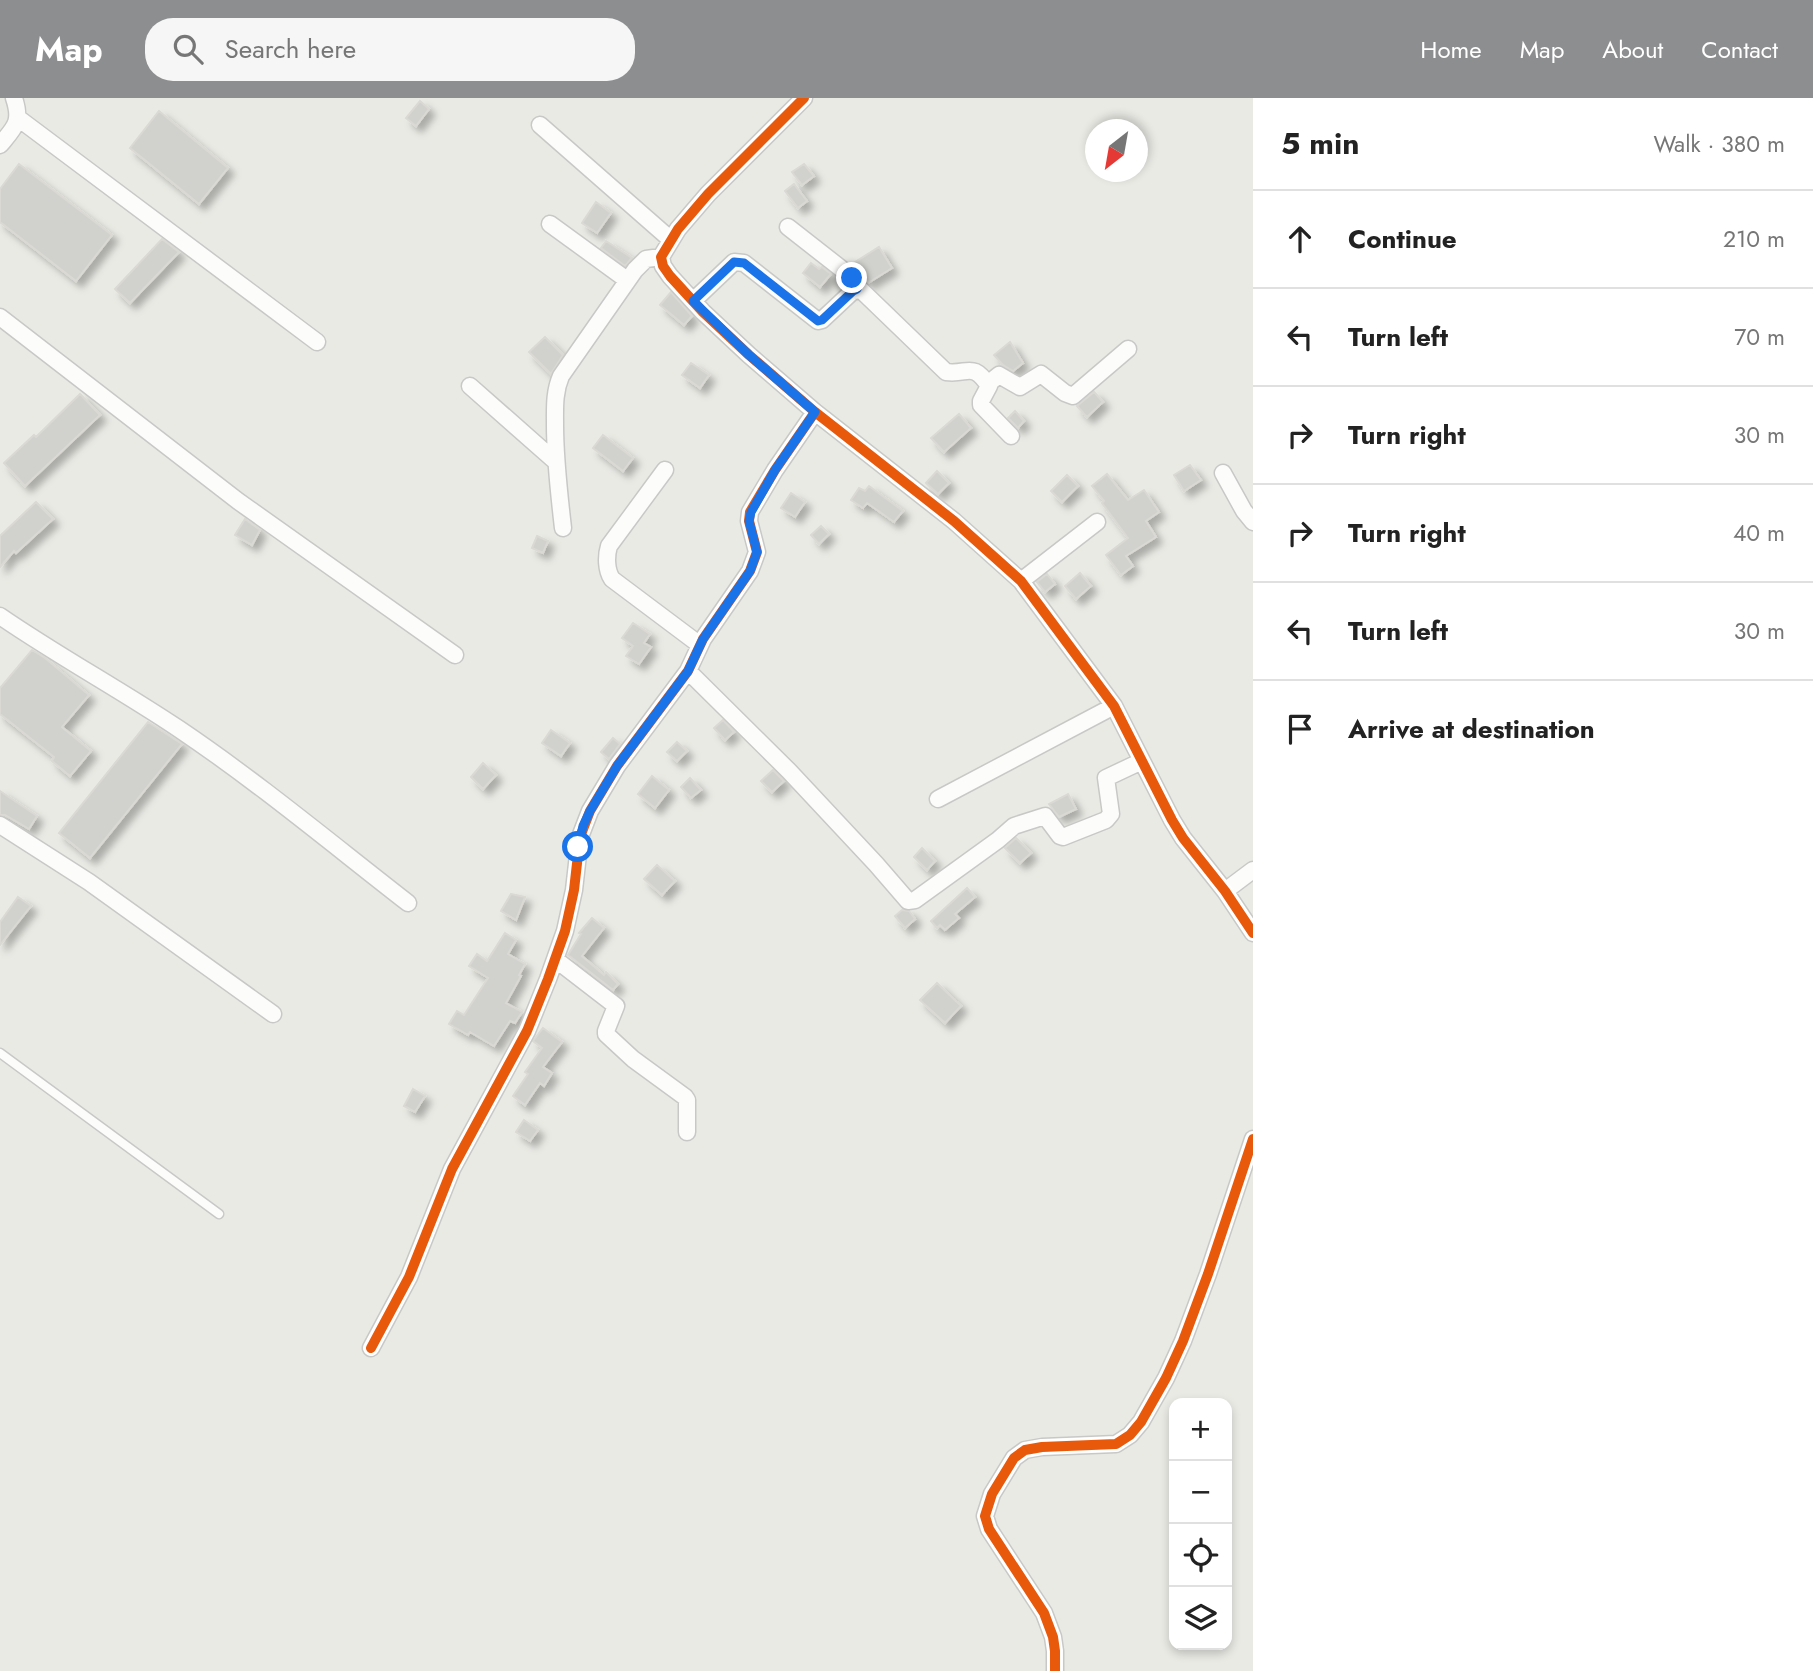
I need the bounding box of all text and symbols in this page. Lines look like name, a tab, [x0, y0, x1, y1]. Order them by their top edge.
search box	[145, 18, 635, 81]
text: Map	[35, 26, 103, 73]
icon: search	[169, 30, 207, 68]
text: Search here	[225, 30, 356, 68]
text: Home	[1420, 32, 1482, 67]
text: Map	[1520, 32, 1564, 67]
text: About	[1602, 32, 1663, 67]
text: Contact	[1701, 32, 1778, 67]
north arrow	[1085, 119, 1148, 182]
text: 5 min	[1281, 122, 1359, 165]
text: Walk · 380 m	[1654, 127, 1785, 161]
icon: ahead	[1281, 220, 1319, 258]
text: Continue	[1348, 220, 1457, 258]
text: 210 m	[1723, 222, 1785, 256]
route end	[836, 262, 867, 293]
icon: left	[1281, 318, 1319, 356]
text: Turn left	[1348, 318, 1448, 356]
text: 70 m	[1734, 320, 1785, 354]
icon: right	[1281, 416, 1319, 454]
text: Turn right	[1348, 416, 1466, 454]
text: 30 m	[1734, 418, 1785, 452]
icon: right	[1281, 514, 1319, 552]
text: Turn right	[1348, 514, 1466, 552]
text: 40 m	[1733, 516, 1785, 550]
icon: left	[1281, 612, 1319, 650]
text: Turn left	[1348, 612, 1448, 650]
text: 30 m	[1734, 614, 1785, 648]
icon: arrive	[1281, 710, 1319, 748]
text: Arrive at destination	[1348, 710, 1595, 748]
route start	[562, 831, 593, 862]
map controls	[1169, 1398, 1232, 1650]
button: +	[1169, 1398, 1232, 1461]
button: −	[1169, 1461, 1232, 1524]
button: locate	[1169, 1524, 1232, 1587]
button: layers	[1169, 1587, 1232, 1650]

